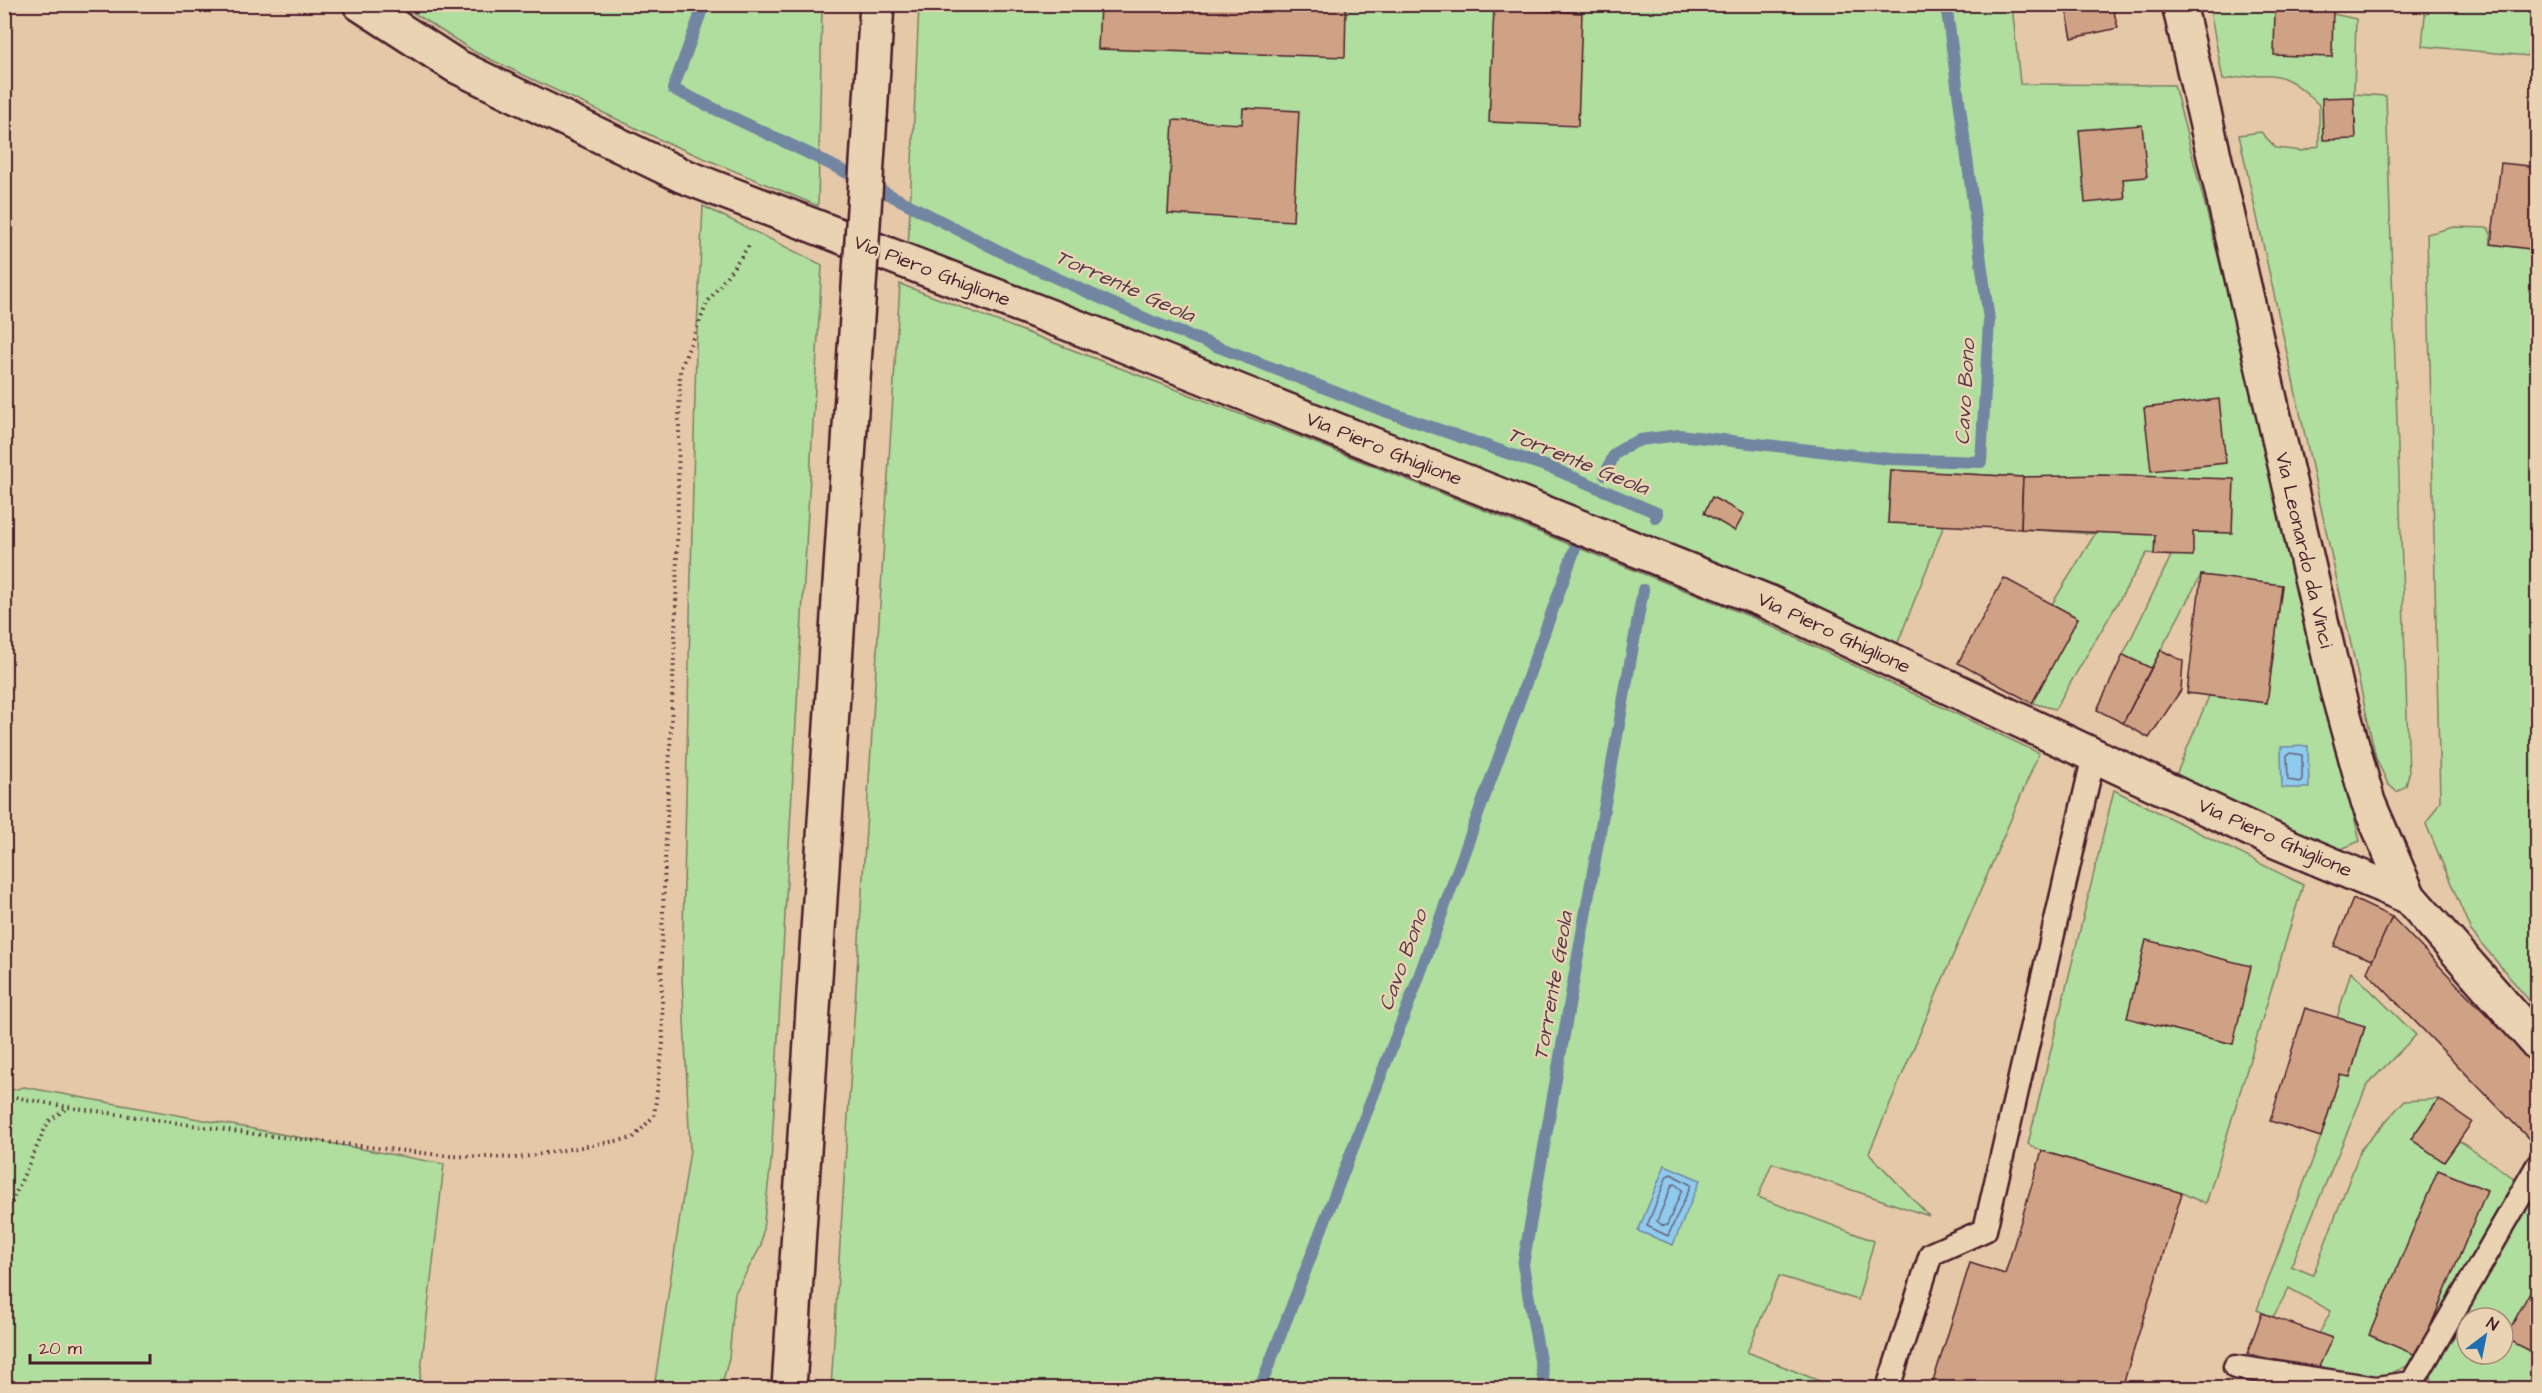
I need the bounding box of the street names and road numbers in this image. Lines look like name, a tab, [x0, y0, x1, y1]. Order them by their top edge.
street label: Via Piero Ghiglione	[849, 228, 1015, 315]
street label: Via Piero Ghiglione	[1301, 405, 1466, 494]
street label: Via Leonardo da Vinci	[2268, 449, 2340, 651]
street label: Via Piero Ghiglione	[1752, 585, 1915, 682]
street label: Via Piero Ghiglione	[2193, 791, 2357, 886]

